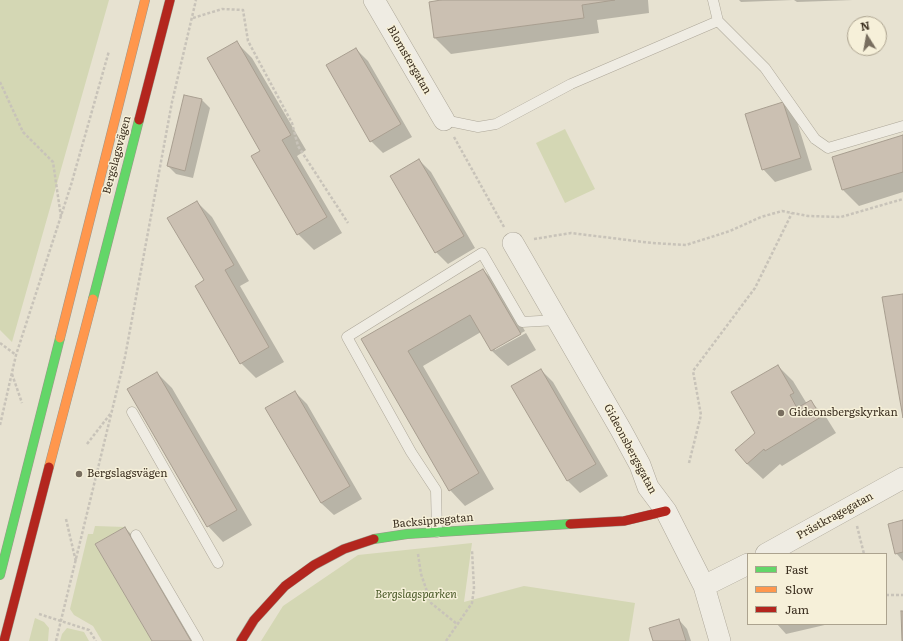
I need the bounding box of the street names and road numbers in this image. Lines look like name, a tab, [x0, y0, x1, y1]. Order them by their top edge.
street label: Blomstergatan	[384, 23, 434, 97]
street label: Bergslagsvägen	[100, 114, 134, 196]
street label: Gideonsbergsgatan	[601, 402, 659, 496]
street label: Prästkragegatan	[794, 490, 876, 542]
street label: Backsippsgatan	[392, 511, 474, 531]

